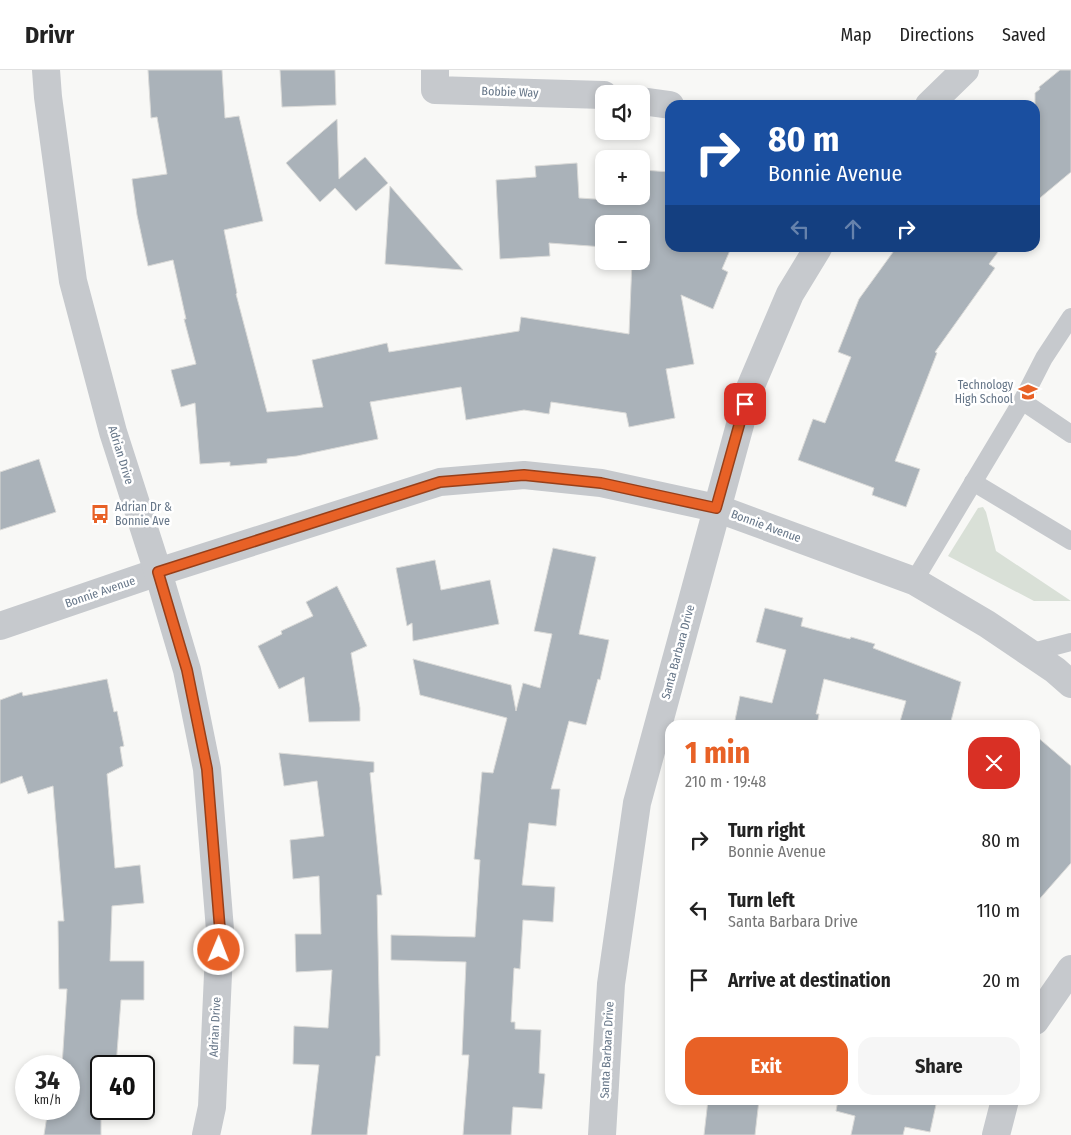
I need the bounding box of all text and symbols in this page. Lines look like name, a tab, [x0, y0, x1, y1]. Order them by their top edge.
text: Drivr	[25, 21, 74, 49]
text: Map	[840, 24, 872, 46]
text: Directions	[900, 24, 974, 46]
text: Saved	[1002, 24, 1046, 46]
street label: Bobbie Way	[481, 84, 539, 100]
map controls	[595, 85, 650, 270]
button: sound	[595, 85, 650, 140]
text: 80 m	[768, 118, 840, 160]
icon: right	[685, 120, 750, 185]
button: +	[595, 150, 650, 205]
text: Bonnie Avenue	[768, 160, 903, 187]
button: −	[595, 215, 650, 270]
icon: left	[786, 215, 814, 243]
icon: ahead	[839, 215, 867, 243]
icon: right	[892, 215, 920, 243]
place label: Technology High School	[955, 378, 1014, 406]
school or university icon: Technology High School	[1017, 381, 1039, 403]
pin	[724, 383, 766, 425]
icon: arrive	[731, 390, 759, 418]
street label: Adrian Drive	[105, 424, 137, 486]
place label: Adrian Dr & Bonnie Ave	[115, 500, 172, 528]
bus stop icon: Adrian Dr & Bonnie Ave	[89, 503, 111, 525]
street label: Bonnie Avenue	[729, 507, 803, 545]
street label: Bonnie Avenue	[63, 573, 137, 611]
street label: Santa Barbara Drive	[659, 603, 697, 701]
text: 1 min	[685, 735, 750, 771]
button: close	[968, 737, 1020, 789]
text: 210 m · 19:48	[685, 772, 766, 791]
text: Turn right	[728, 819, 805, 842]
icon: right	[685, 826, 713, 854]
text: 80 m	[982, 829, 1020, 852]
text: Bonnie Avenue	[728, 842, 826, 861]
text: Turn left	[728, 889, 795, 912]
icon: left	[685, 896, 713, 924]
text: 110 m	[976, 899, 1020, 922]
text: Santa Barbara Drive	[728, 912, 858, 931]
position arrow	[192, 923, 244, 975]
icon: arrive	[685, 966, 713, 994]
text: Arrive at destination	[728, 969, 891, 992]
text: 20 m	[983, 969, 1020, 992]
street label: Adrian Drive	[206, 996, 224, 1058]
street label: Santa Barbara Drive	[597, 1001, 617, 1099]
button: Exit	[685, 1037, 848, 1095]
button: Share	[858, 1037, 1020, 1095]
speed limit sign: 40	[90, 1055, 155, 1120]
text: 34	[35, 1066, 60, 1096]
text: km/h	[34, 1093, 61, 1107]

